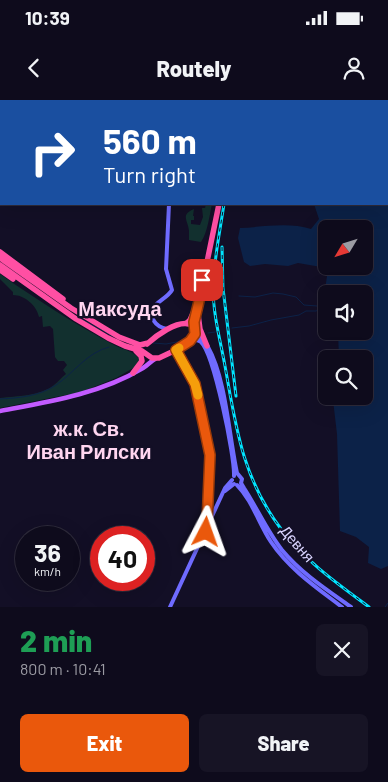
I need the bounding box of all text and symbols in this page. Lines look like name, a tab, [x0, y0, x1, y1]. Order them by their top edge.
text: 10:39	[25, 6, 70, 29]
icon: back	[20, 54, 48, 82]
icon: person	[340, 54, 368, 82]
text: Routely	[156, 55, 232, 81]
text: 560 m	[103, 119, 197, 161]
icon: right	[20, 120, 85, 185]
text: Turn right	[103, 161, 196, 187]
north arrow	[318, 220, 372, 275]
map controls	[318, 220, 373, 405]
pin	[181, 259, 223, 301]
icon: arrive	[188, 266, 216, 294]
button: sound	[318, 285, 373, 340]
district label: Максуда	[78, 296, 163, 320]
button: search	[318, 350, 373, 405]
district label: ж.к. Св. Иван Рилски	[26, 416, 152, 463]
position arrow	[179, 505, 231, 557]
street label: Девня	[277, 521, 319, 565]
speed limit sign: 40	[90, 526, 155, 591]
text: 36	[34, 537, 61, 567]
text: km/h	[34, 564, 61, 578]
text: 2 min	[20, 622, 92, 658]
button: close	[316, 624, 368, 676]
text: 800 m · 10:41	[20, 659, 106, 678]
button: Exit	[20, 714, 189, 772]
button: Share	[199, 714, 368, 772]

